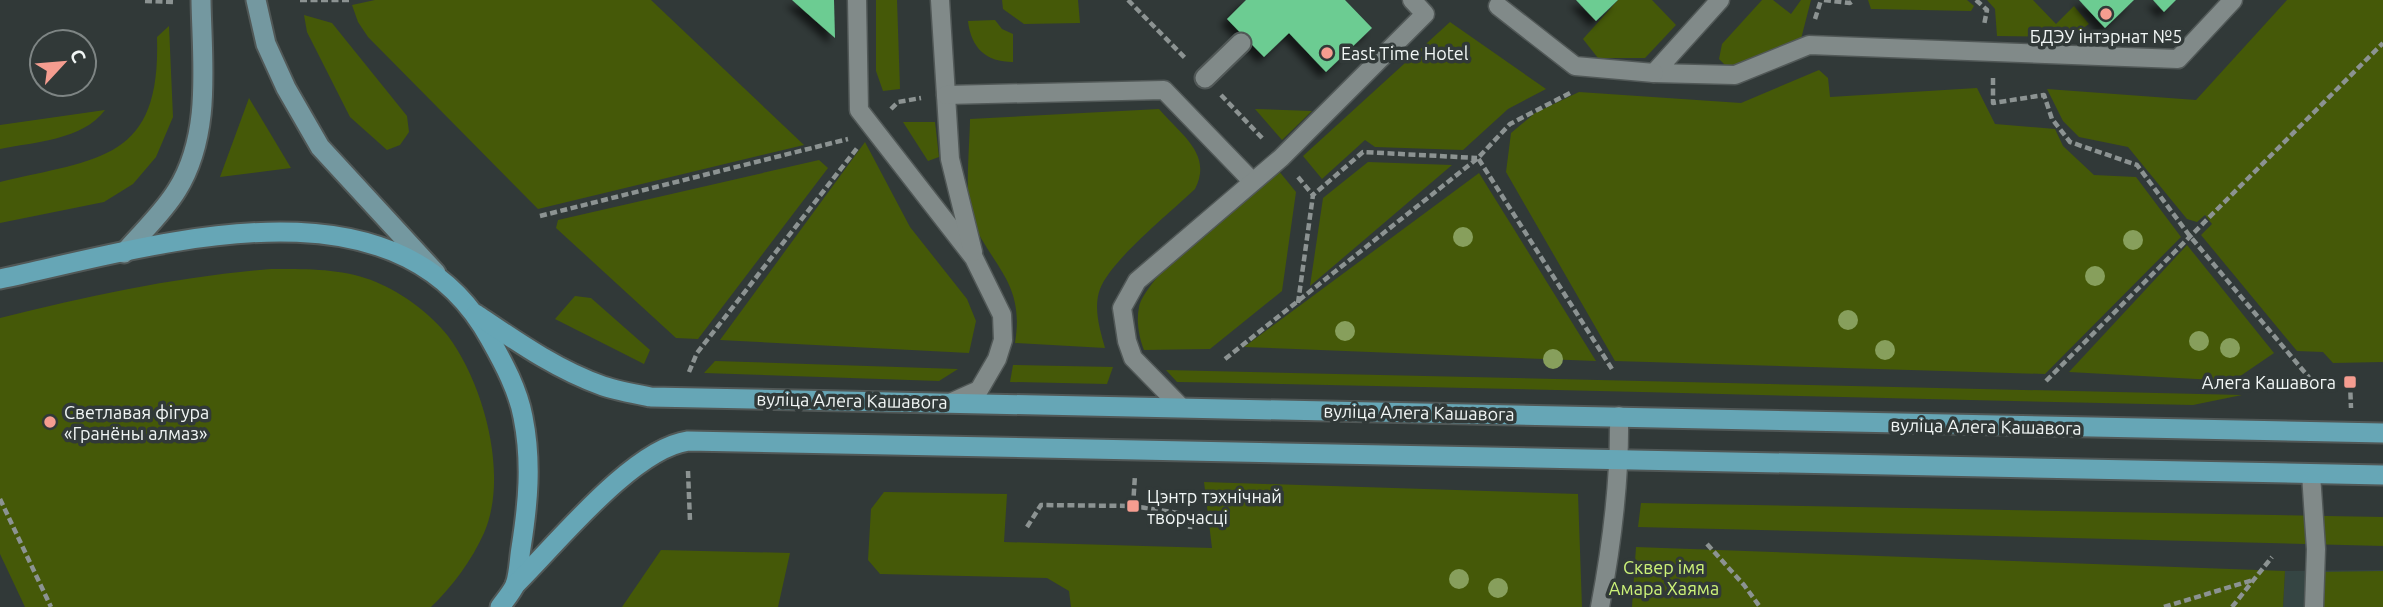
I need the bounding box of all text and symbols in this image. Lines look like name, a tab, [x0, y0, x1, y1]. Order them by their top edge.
marker: БДЭУ інтэрнат №5	[2098, 6, 2114, 22]
place label: БДЭУ інтэрнат №5	[2030, 26, 2182, 46]
north arrow	[28, 28, 98, 98]
place label: East Time Hotel	[1341, 43, 1469, 63]
text: С	[66, 45, 91, 66]
marker: East Time Hotel	[1319, 45, 1335, 61]
place label: Алега Кашавога	[2202, 372, 2336, 392]
marker: Алега Кашавога	[2342, 374, 2358, 390]
street label: вуліца Алега Кашавога	[756, 388, 948, 412]
street label: вуліца Алега Кашавога	[1323, 400, 1515, 424]
place label: Светлавая фігура «Гранёны алмаз»	[64, 402, 209, 443]
marker: Светлавая фігура «Гранёны алмаз»	[42, 414, 58, 430]
street label: вуліца Алега Кашавога	[1890, 414, 2082, 438]
place label: Цэнтр тэхнічнай творчасці	[1147, 486, 1282, 527]
marker: Цэнтр тэхнічнай творчасці	[1125, 498, 1141, 514]
park label: Сквер імя Амара Хаяма	[1609, 557, 1719, 598]

